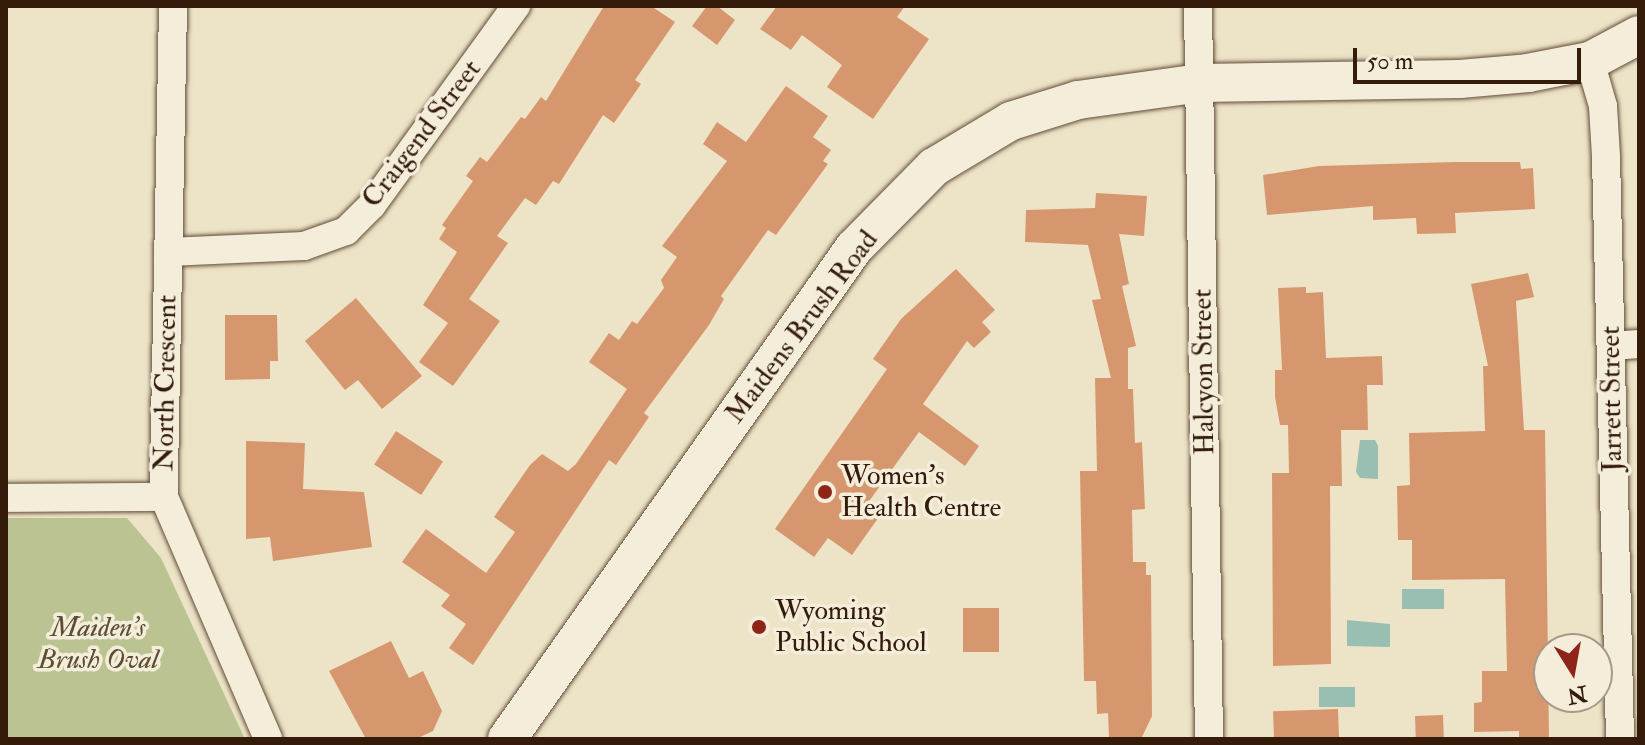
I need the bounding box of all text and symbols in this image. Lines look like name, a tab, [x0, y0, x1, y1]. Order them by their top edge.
scale bar	[1357, 32, 1585, 82]
text: 50 m	[1367, 46, 1413, 77]
street label: Craigend Street	[355, 53, 489, 215]
street label: Maidens Brush Road	[719, 224, 885, 430]
street label: Halcyon Street	[1186, 289, 1222, 455]
street label: North Crescent	[148, 295, 184, 471]
street label: Jarrett Street	[1594, 326, 1630, 472]
place label: Women's Health Centre	[841, 459, 1001, 525]
marker: Women's Health Centre	[816, 483, 834, 501]
place label: Wyoming Public School	[775, 594, 927, 660]
park label: Maiden's Brush Oval	[38, 611, 158, 677]
marker: Wyoming Public School	[750, 618, 768, 636]
north arrow	[1533, 633, 1613, 713]
text: N	[1565, 679, 1590, 710]

